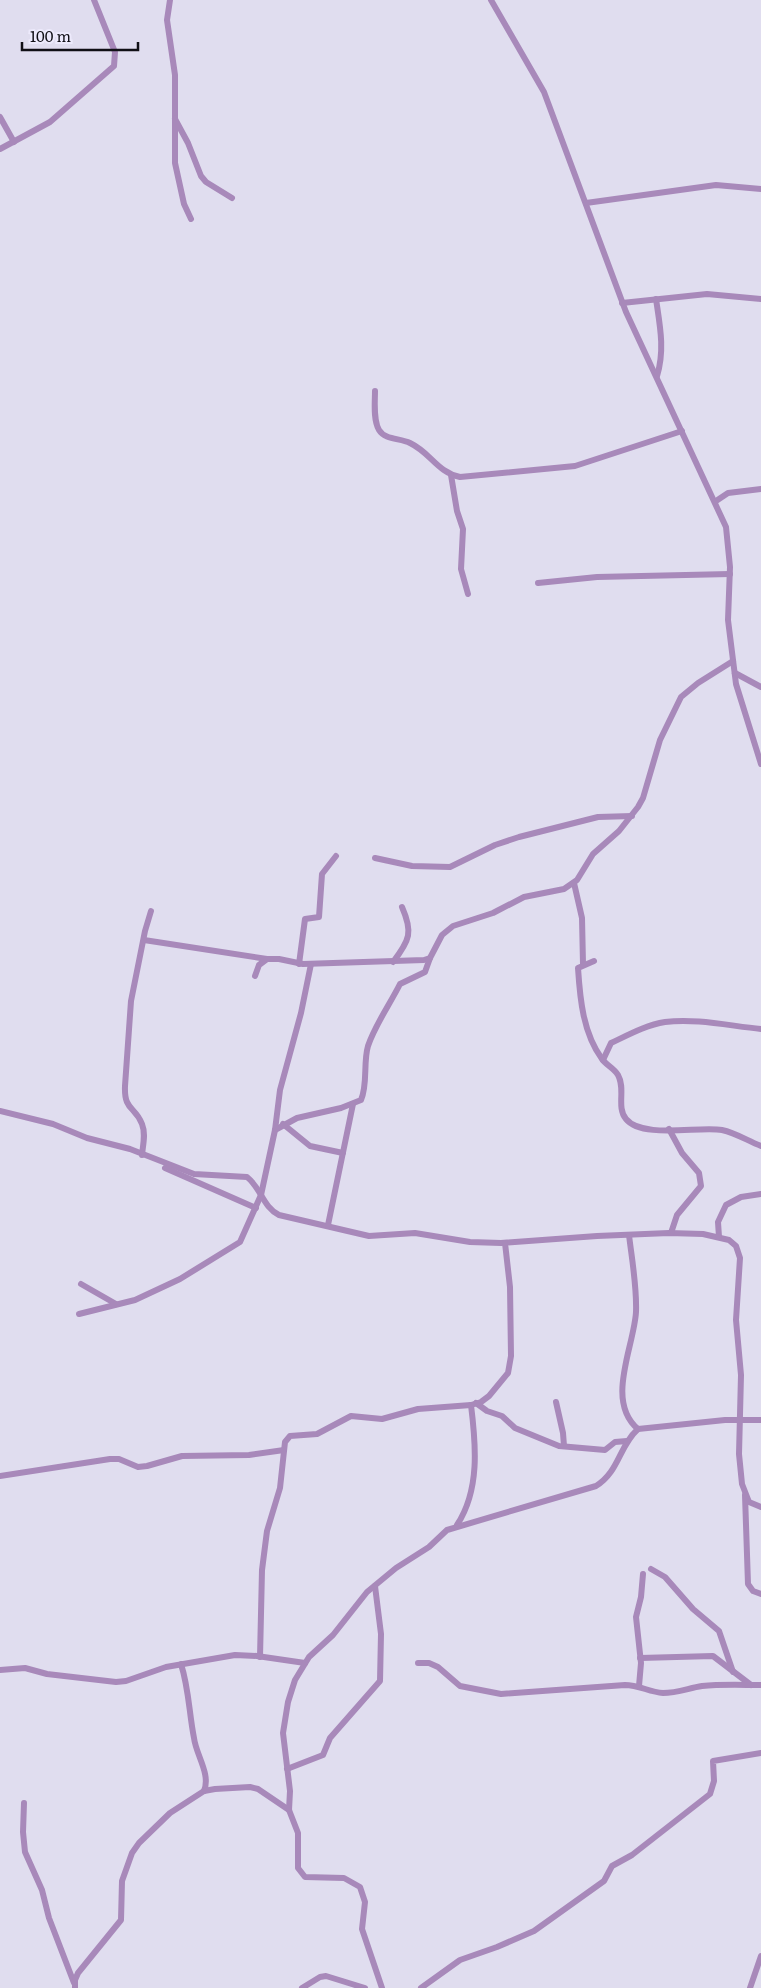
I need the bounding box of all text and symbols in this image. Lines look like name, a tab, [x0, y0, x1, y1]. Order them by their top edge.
scale bar	[22, 20, 139, 52]
text: 100 m	[30, 24, 71, 47]

